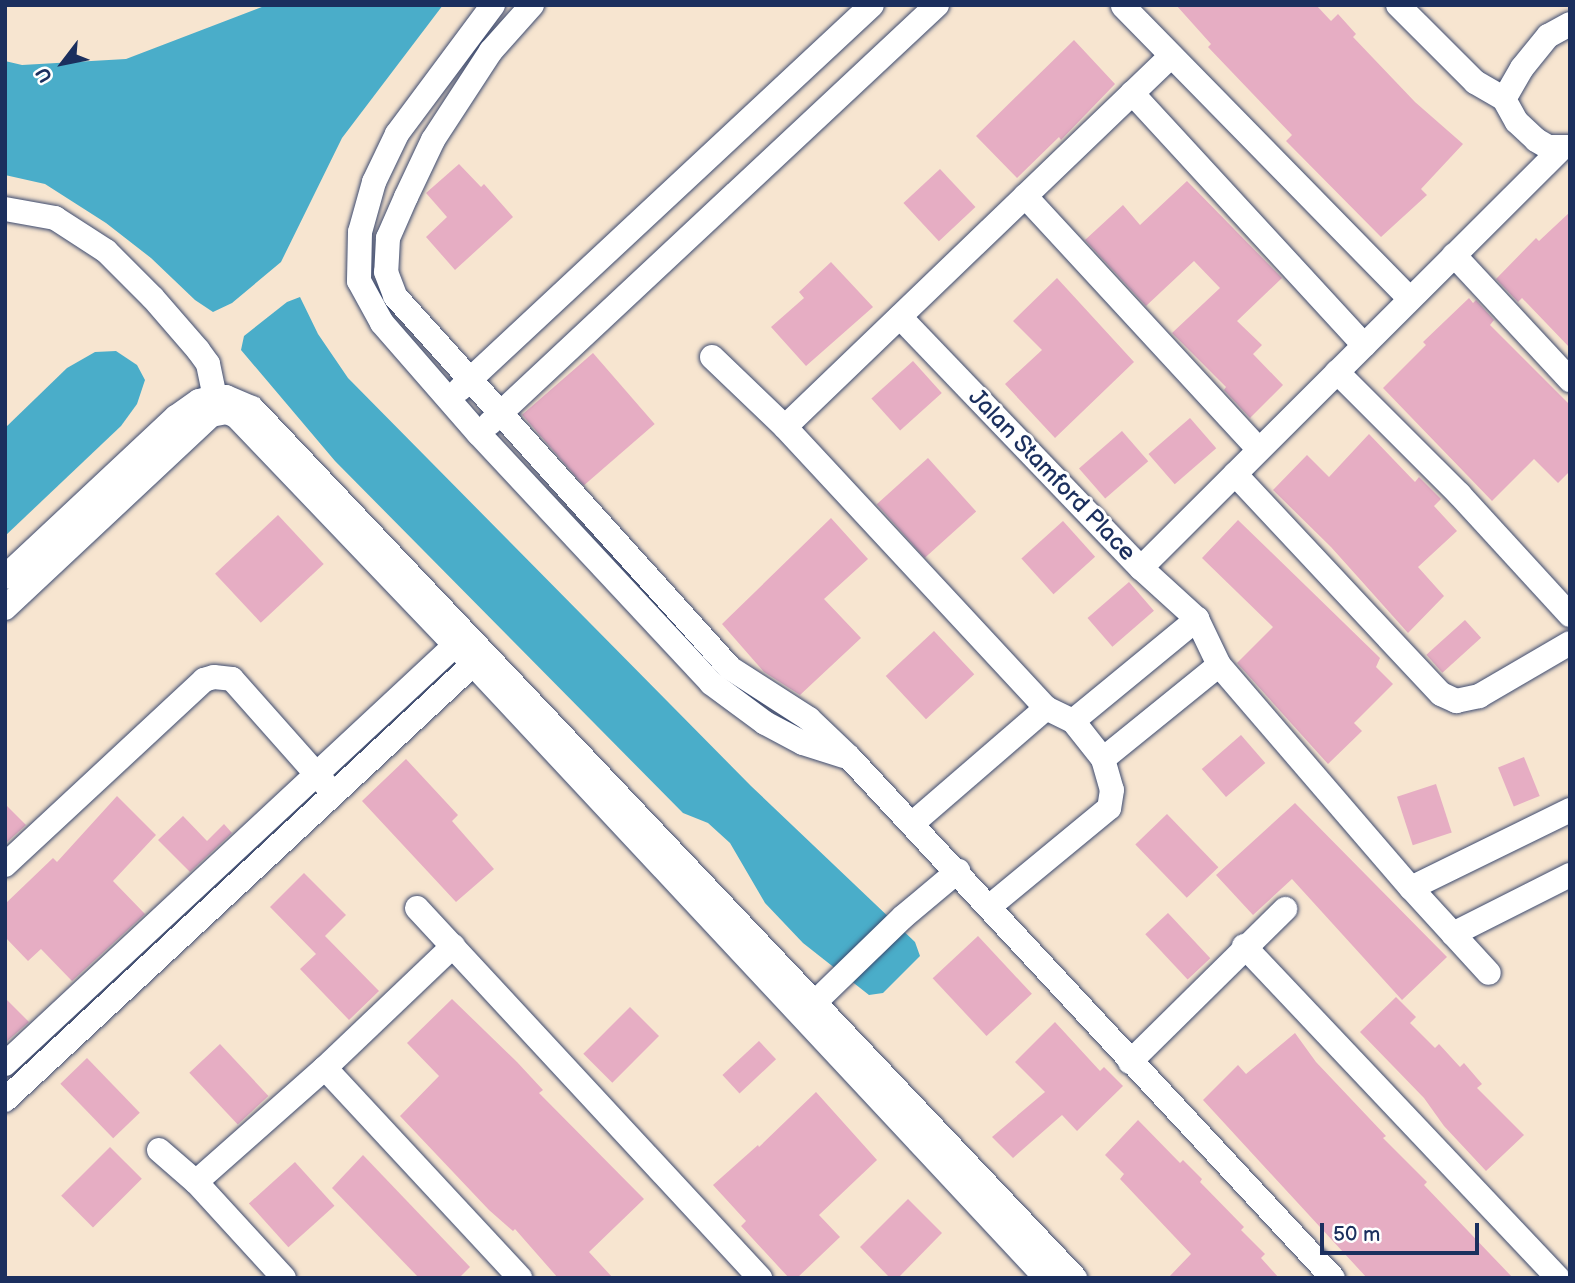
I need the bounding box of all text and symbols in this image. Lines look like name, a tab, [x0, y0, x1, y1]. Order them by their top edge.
north arrow	[28, 28, 98, 98]
text: U	[31, 63, 58, 86]
street label: Jalan Stamford Place	[962, 383, 1142, 567]
scale bar	[1323, 1210, 1482, 1254]
text: 50 m	[1333, 1222, 1380, 1247]

